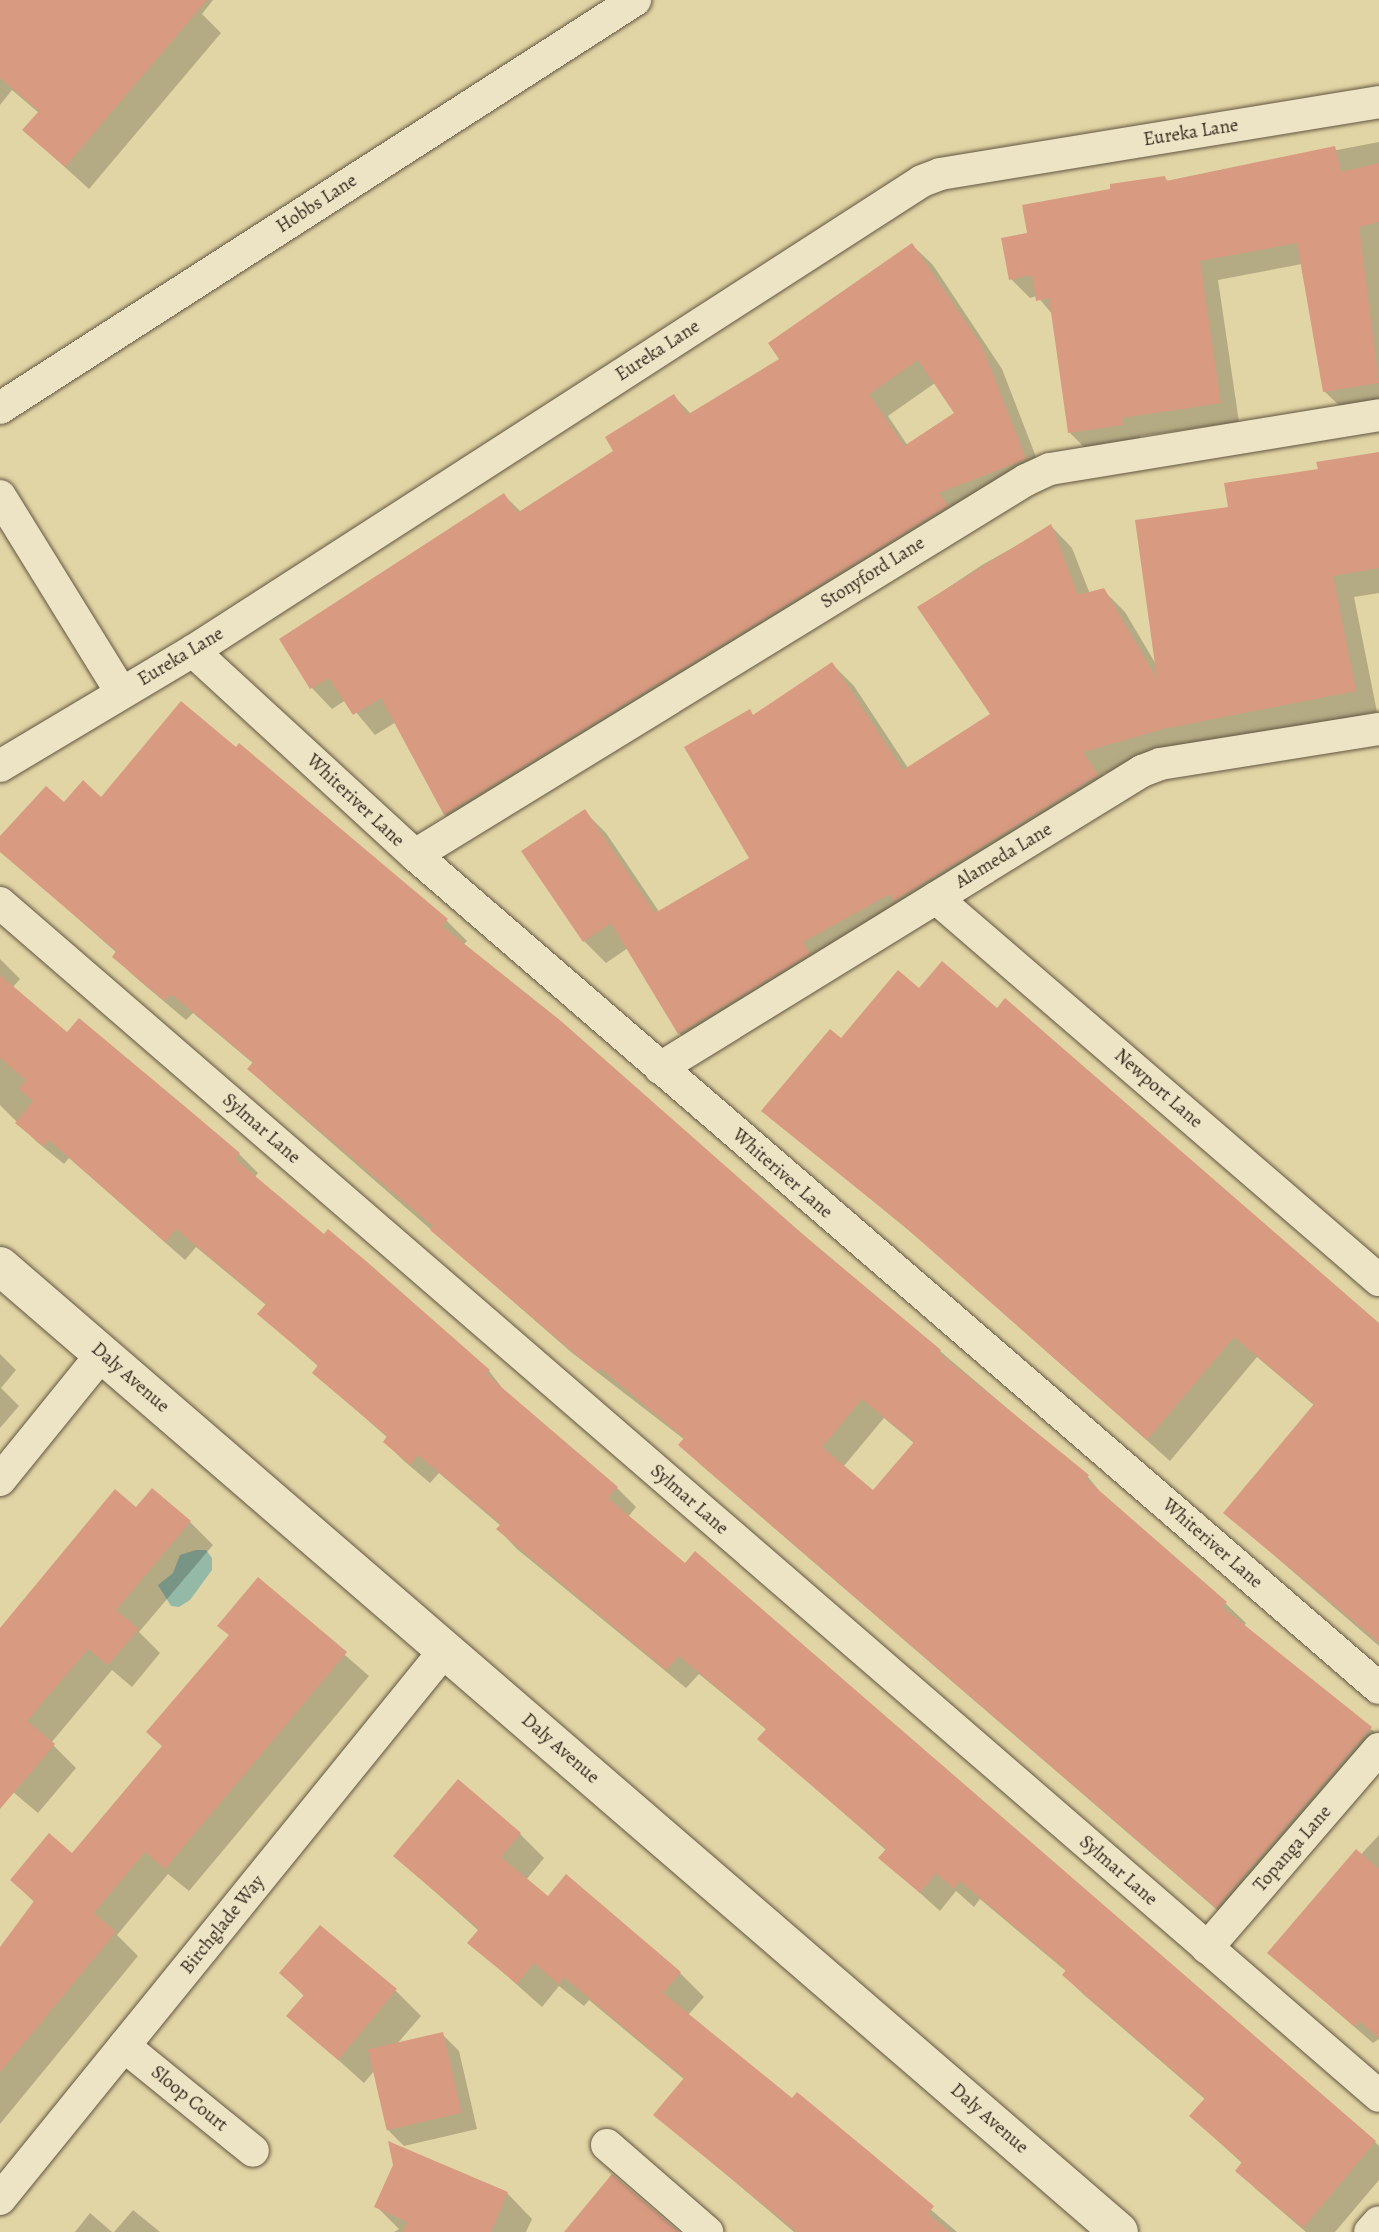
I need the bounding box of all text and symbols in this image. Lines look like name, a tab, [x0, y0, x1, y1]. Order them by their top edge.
street label: Eureka Lane	[1142, 114, 1240, 152]
street label: Hobbs Lane	[272, 170, 362, 238]
street label: Eureka Lane	[612, 315, 704, 387]
street label: Stonyford Lane	[817, 532, 929, 614]
street label: Eureka Lane	[134, 623, 228, 691]
street label: Whiteriver Lane	[301, 750, 409, 852]
street label: Alameda Lane	[952, 818, 1056, 894]
street label: Newport Lane	[1109, 1045, 1207, 1133]
street label: Sylmar Lane	[217, 1089, 305, 1169]
street label: Whiteriver Lane	[727, 1124, 837, 1224]
street label: Daly Avenue	[86, 1338, 174, 1418]
street label: Sylmar Lane	[645, 1460, 733, 1540]
street label: Whiteriver Lane	[1157, 1494, 1267, 1594]
street label: Daly Avenue	[516, 1709, 604, 1789]
street label: Topanga Lane	[1249, 1801, 1337, 1897]
street label: Sylmar Lane	[1074, 1831, 1162, 1911]
street label: Birchglade Way	[176, 1871, 270, 1979]
street label: Sloop Court	[146, 2061, 232, 2137]
street label: Daly Avenue	[945, 2079, 1033, 2159]

